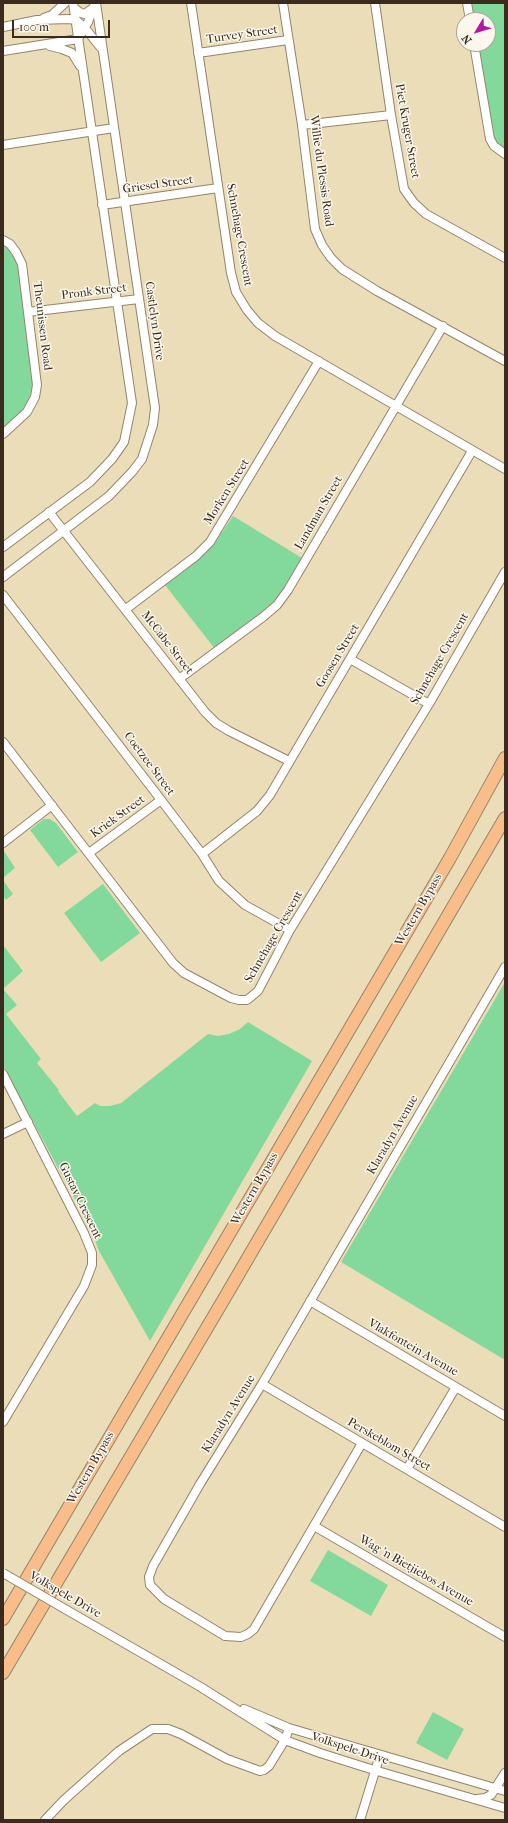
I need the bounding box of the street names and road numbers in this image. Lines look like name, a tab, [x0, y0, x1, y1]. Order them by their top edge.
street label: Turvey Street	[205, 23, 279, 47]
street label: Piet Kruger Street	[392, 83, 422, 179]
street label: Willie du Plessis Road	[306, 114, 336, 228]
street label: Griesel Street	[122, 173, 194, 197]
street label: Schnehage Crescent	[223, 183, 255, 287]
street label: Theunissen Road	[29, 281, 55, 371]
street label: Pronk Street	[61, 281, 127, 303]
street label: Castlelyn Drive	[141, 281, 167, 361]
street label: Morken Street	[201, 456, 253, 528]
street label: Landman Street	[292, 473, 346, 553]
street label: McCabe Street	[138, 609, 196, 677]
street label: Schnehage Crescent	[408, 610, 472, 708]
street label: Goosen Street	[313, 621, 363, 691]
street label: Coetzee Street	[120, 729, 178, 799]
street label: Kriek Street	[88, 792, 148, 842]
street label: Western Bypass	[392, 871, 446, 949]
street label: Schnehage Crescent	[242, 888, 306, 986]
street label: Klaradyn Avenue	[364, 1093, 422, 1177]
street label: Western Bypass	[228, 1150, 282, 1228]
street label: Gustav Crescent	[55, 1160, 105, 1242]
street label: Vlakfontein Avenue	[365, 1316, 461, 1380]
street label: Klaradyn Avenue	[199, 1372, 259, 1456]
street label: Perskeblom Street	[345, 1415, 433, 1475]
street label: Western Bypass	[64, 1429, 118, 1507]
street label: Wag 'n Bietjiebos Avenue	[356, 1532, 476, 1610]
street label: Volkspele Drive	[27, 1569, 103, 1621]
street label: Volkspele Drive	[310, 1730, 390, 1768]

